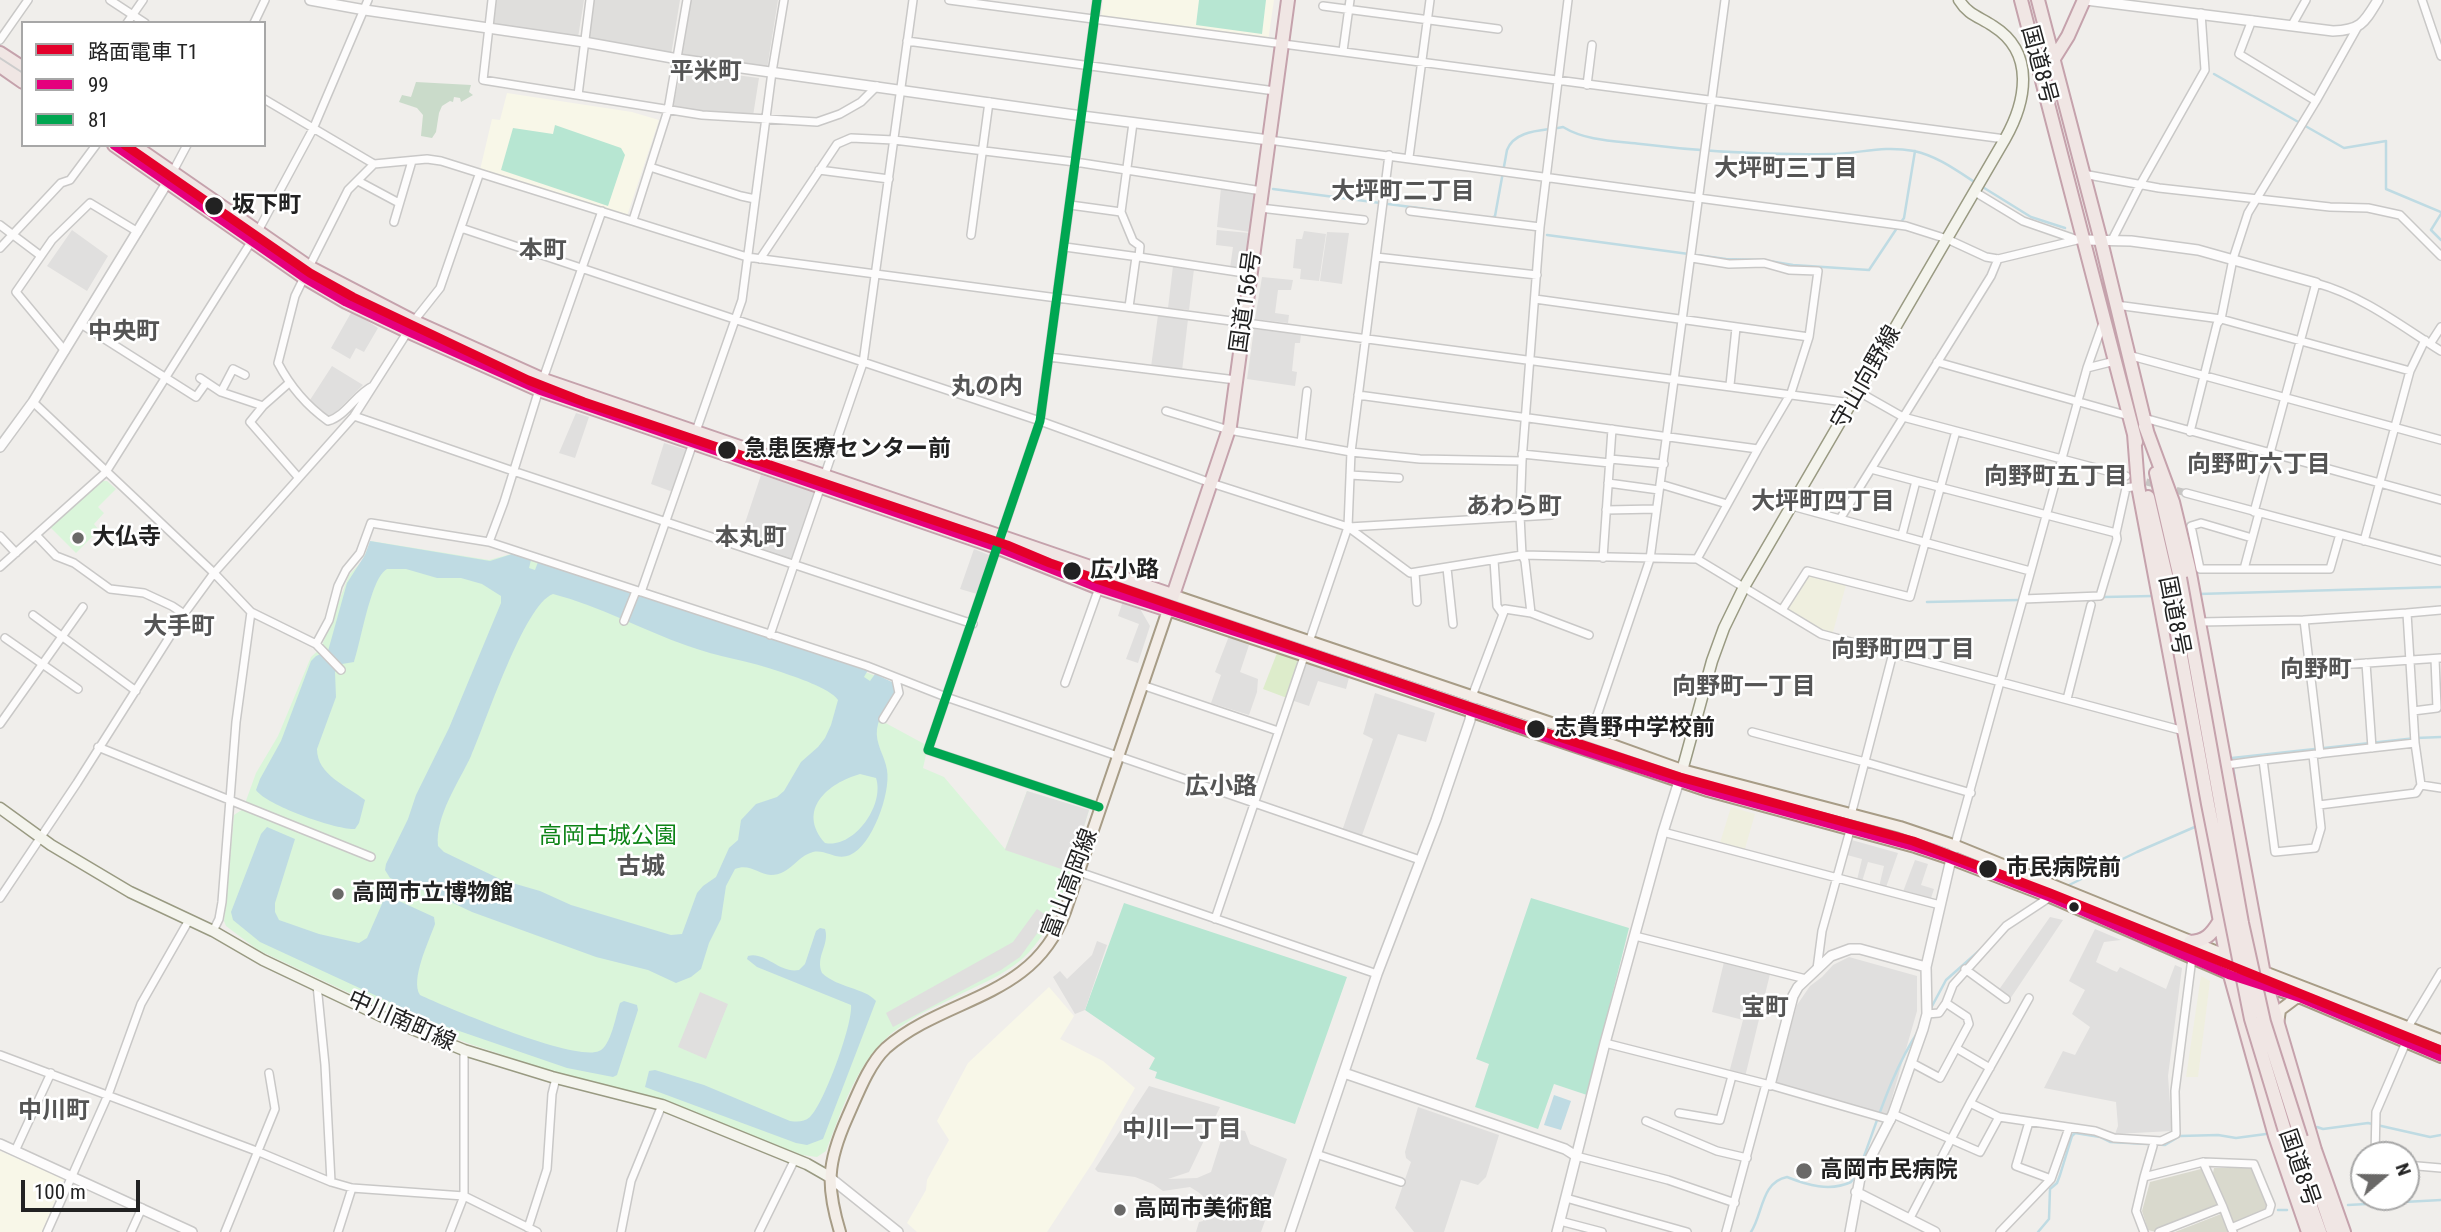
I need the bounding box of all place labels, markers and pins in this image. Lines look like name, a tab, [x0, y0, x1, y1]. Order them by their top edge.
place label: 坂下町	[232, 192, 301, 220]
marker: 坂下町	[203, 195, 225, 217]
place label: 急患医療センター前	[744, 436, 951, 464]
marker: 急患医療センター前	[716, 439, 738, 461]
place label: 大仏寺	[92, 524, 161, 552]
marker: 大仏寺	[70, 530, 86, 546]
place label: 広小路	[1090, 557, 1159, 585]
marker: 広小路	[1061, 560, 1083, 582]
place label: 志貴野中学校前	[1554, 715, 1715, 743]
marker: 志貴野中学校前	[1525, 718, 1547, 740]
place label: 市民病院前	[2006, 855, 2121, 883]
marker: 市民病院前	[1977, 858, 1999, 880]
place label: 高岡市立博物館	[352, 880, 513, 908]
marker: 高岡市立博物館	[330, 886, 346, 902]
unlabelled marker	[2067, 900, 2081, 914]
place label: 高岡市民病院	[1820, 1157, 1958, 1185]
marker: 高岡市民病院	[1794, 1161, 1814, 1181]
place label: 高岡市美術館	[1134, 1196, 1272, 1224]
marker: 高岡市美術館	[1112, 1202, 1128, 1218]

